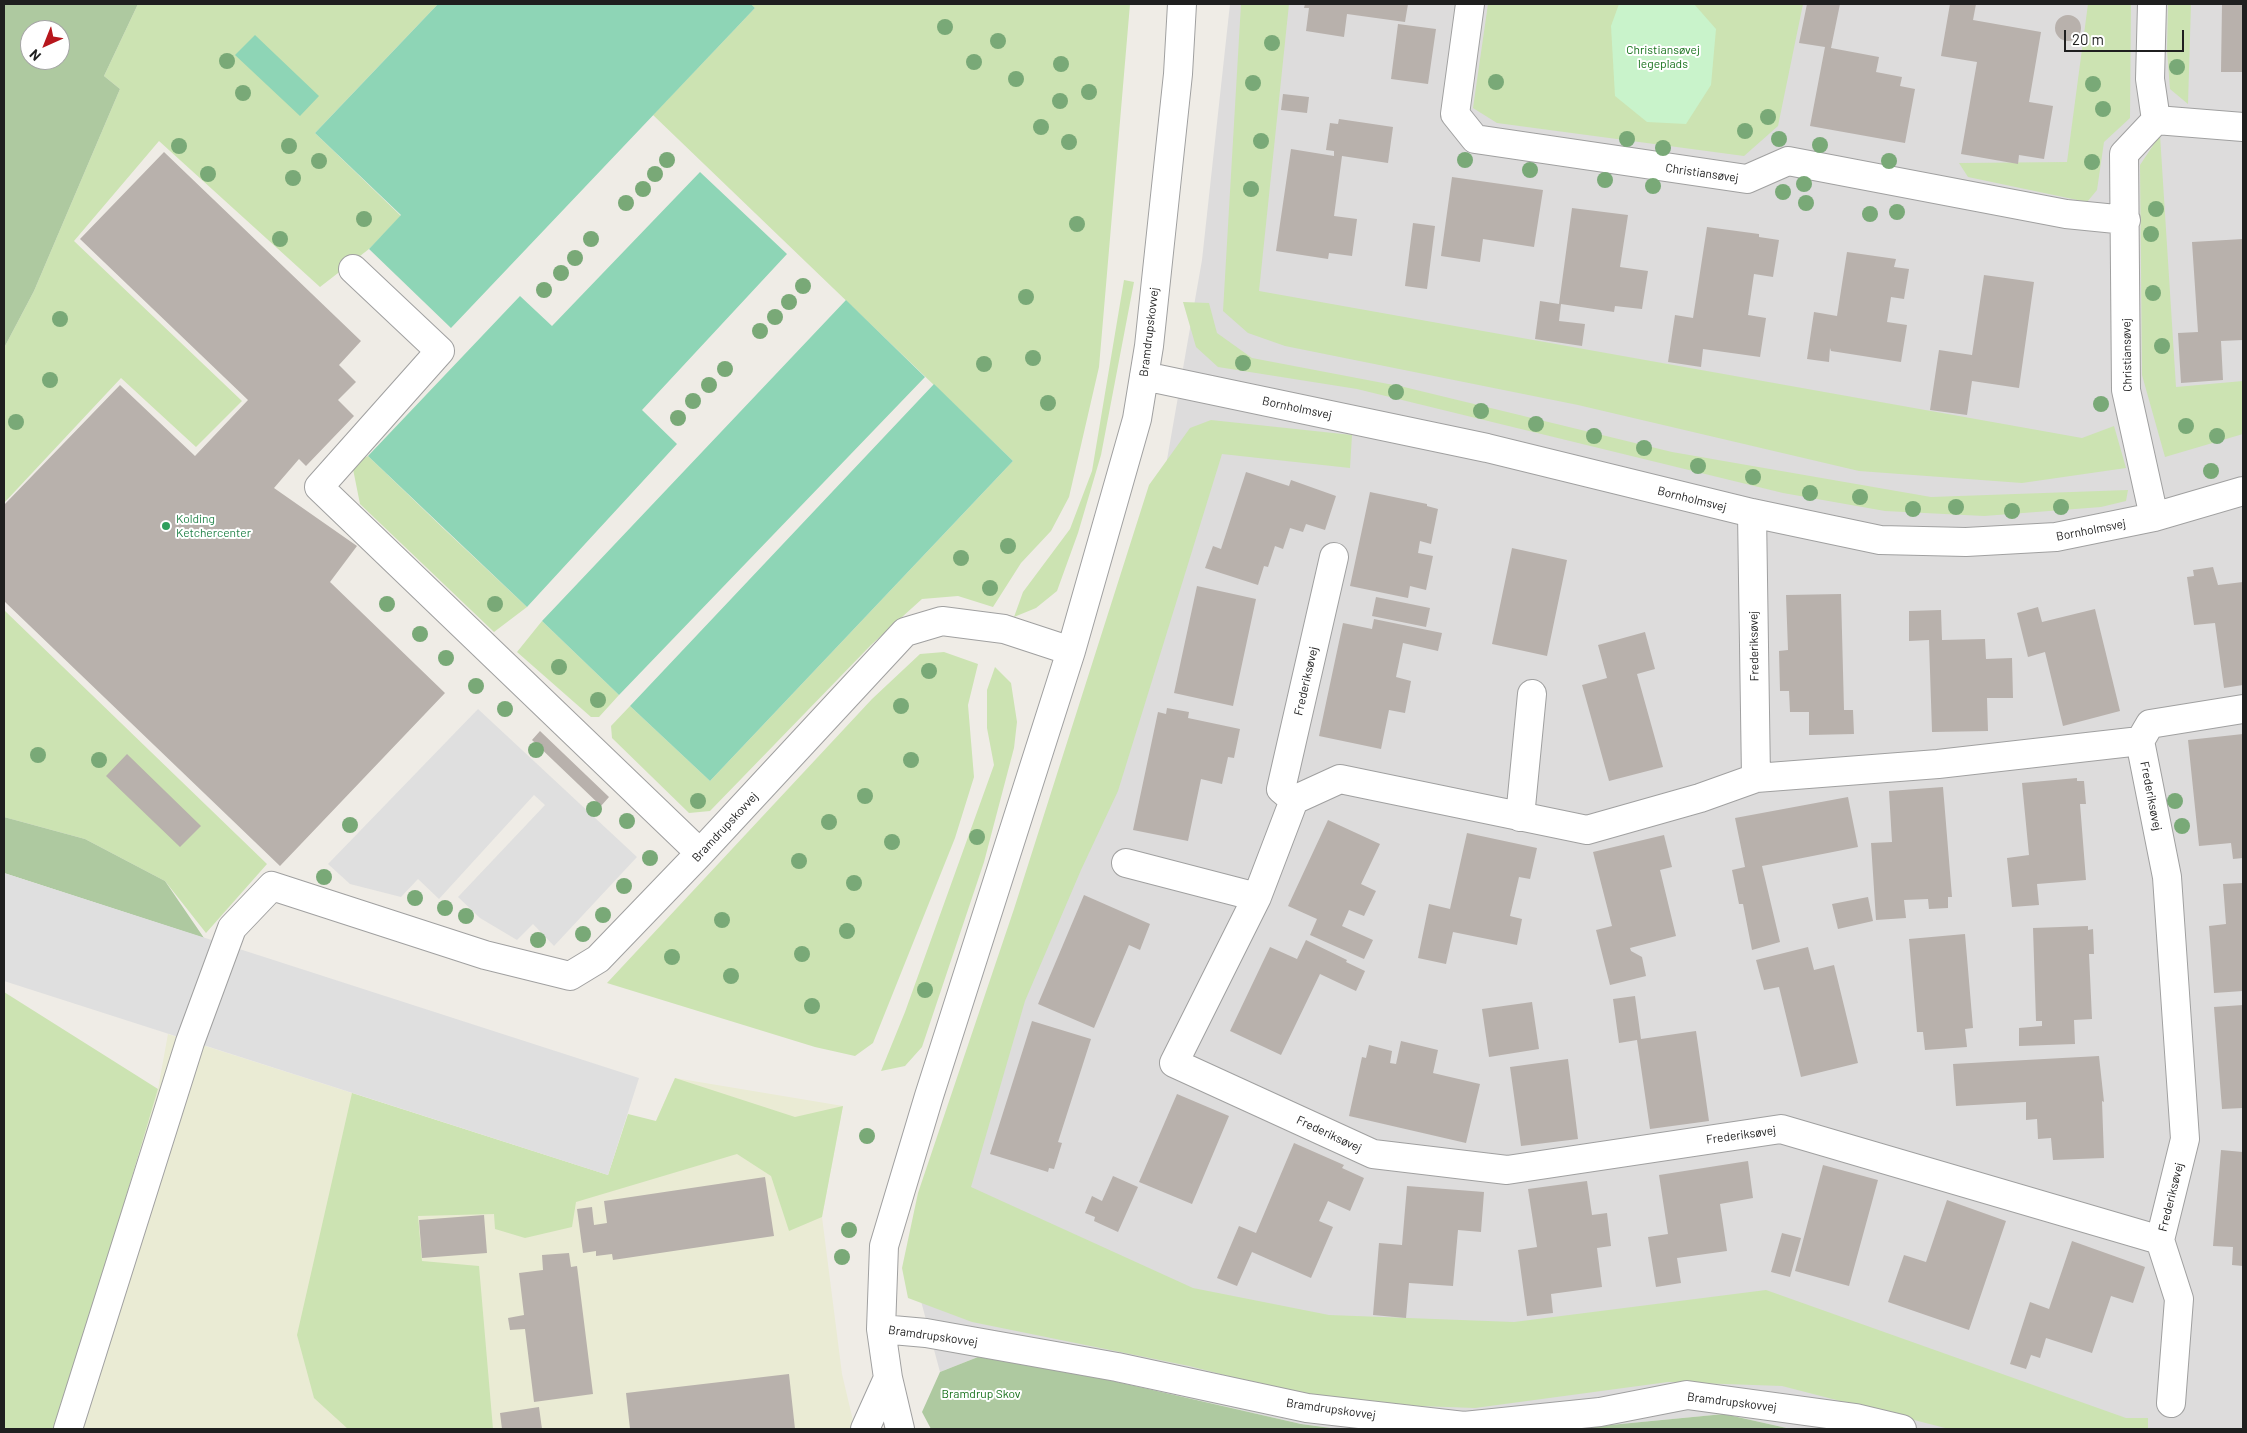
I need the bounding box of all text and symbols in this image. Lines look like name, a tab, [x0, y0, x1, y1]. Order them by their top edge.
north arrow	[20, 20, 70, 70]
scale bar	[2067, 20, 2187, 52]
text: 20 m	[2072, 30, 2104, 48]
park label: Christiansøvej legeplads	[1626, 43, 1700, 71]
text: N	[26, 46, 44, 65]
street label: Christiansøvej	[1665, 161, 1739, 185]
street label: Bramdrupskovvej	[1136, 286, 1162, 378]
street label: Christiansøvej	[2119, 318, 2135, 392]
street label: Bornholmsvej	[1261, 394, 1333, 422]
street label: Bornholmsvej	[1656, 483, 1728, 515]
place label: Kolding Ketchercenter	[176, 512, 251, 540]
street label: Bornholmsvej	[2055, 516, 2127, 544]
marker: Kolding Ketchercenter	[160, 520, 172, 532]
street label: Frederiksøvej	[1746, 611, 1762, 681]
street label: Frederiksøvej	[1291, 645, 1321, 717]
street label: Frederiksøvej	[2137, 760, 2165, 832]
street label: Bramdrupskovvej	[689, 789, 761, 865]
street label: Frederiksøvej	[1294, 1113, 1364, 1155]
street label: Frederiksøvej	[1705, 1123, 1777, 1147]
street label: Frederiksøvej	[2155, 1161, 2187, 1233]
street label: Bramdrupskovvej	[887, 1323, 979, 1349]
park label: Bramdrup Skov	[941, 1387, 1021, 1401]
street label: Bramdrupskovvej	[1686, 1389, 1778, 1415]
street label: Bramdrupskovvej	[1285, 1396, 1377, 1422]

